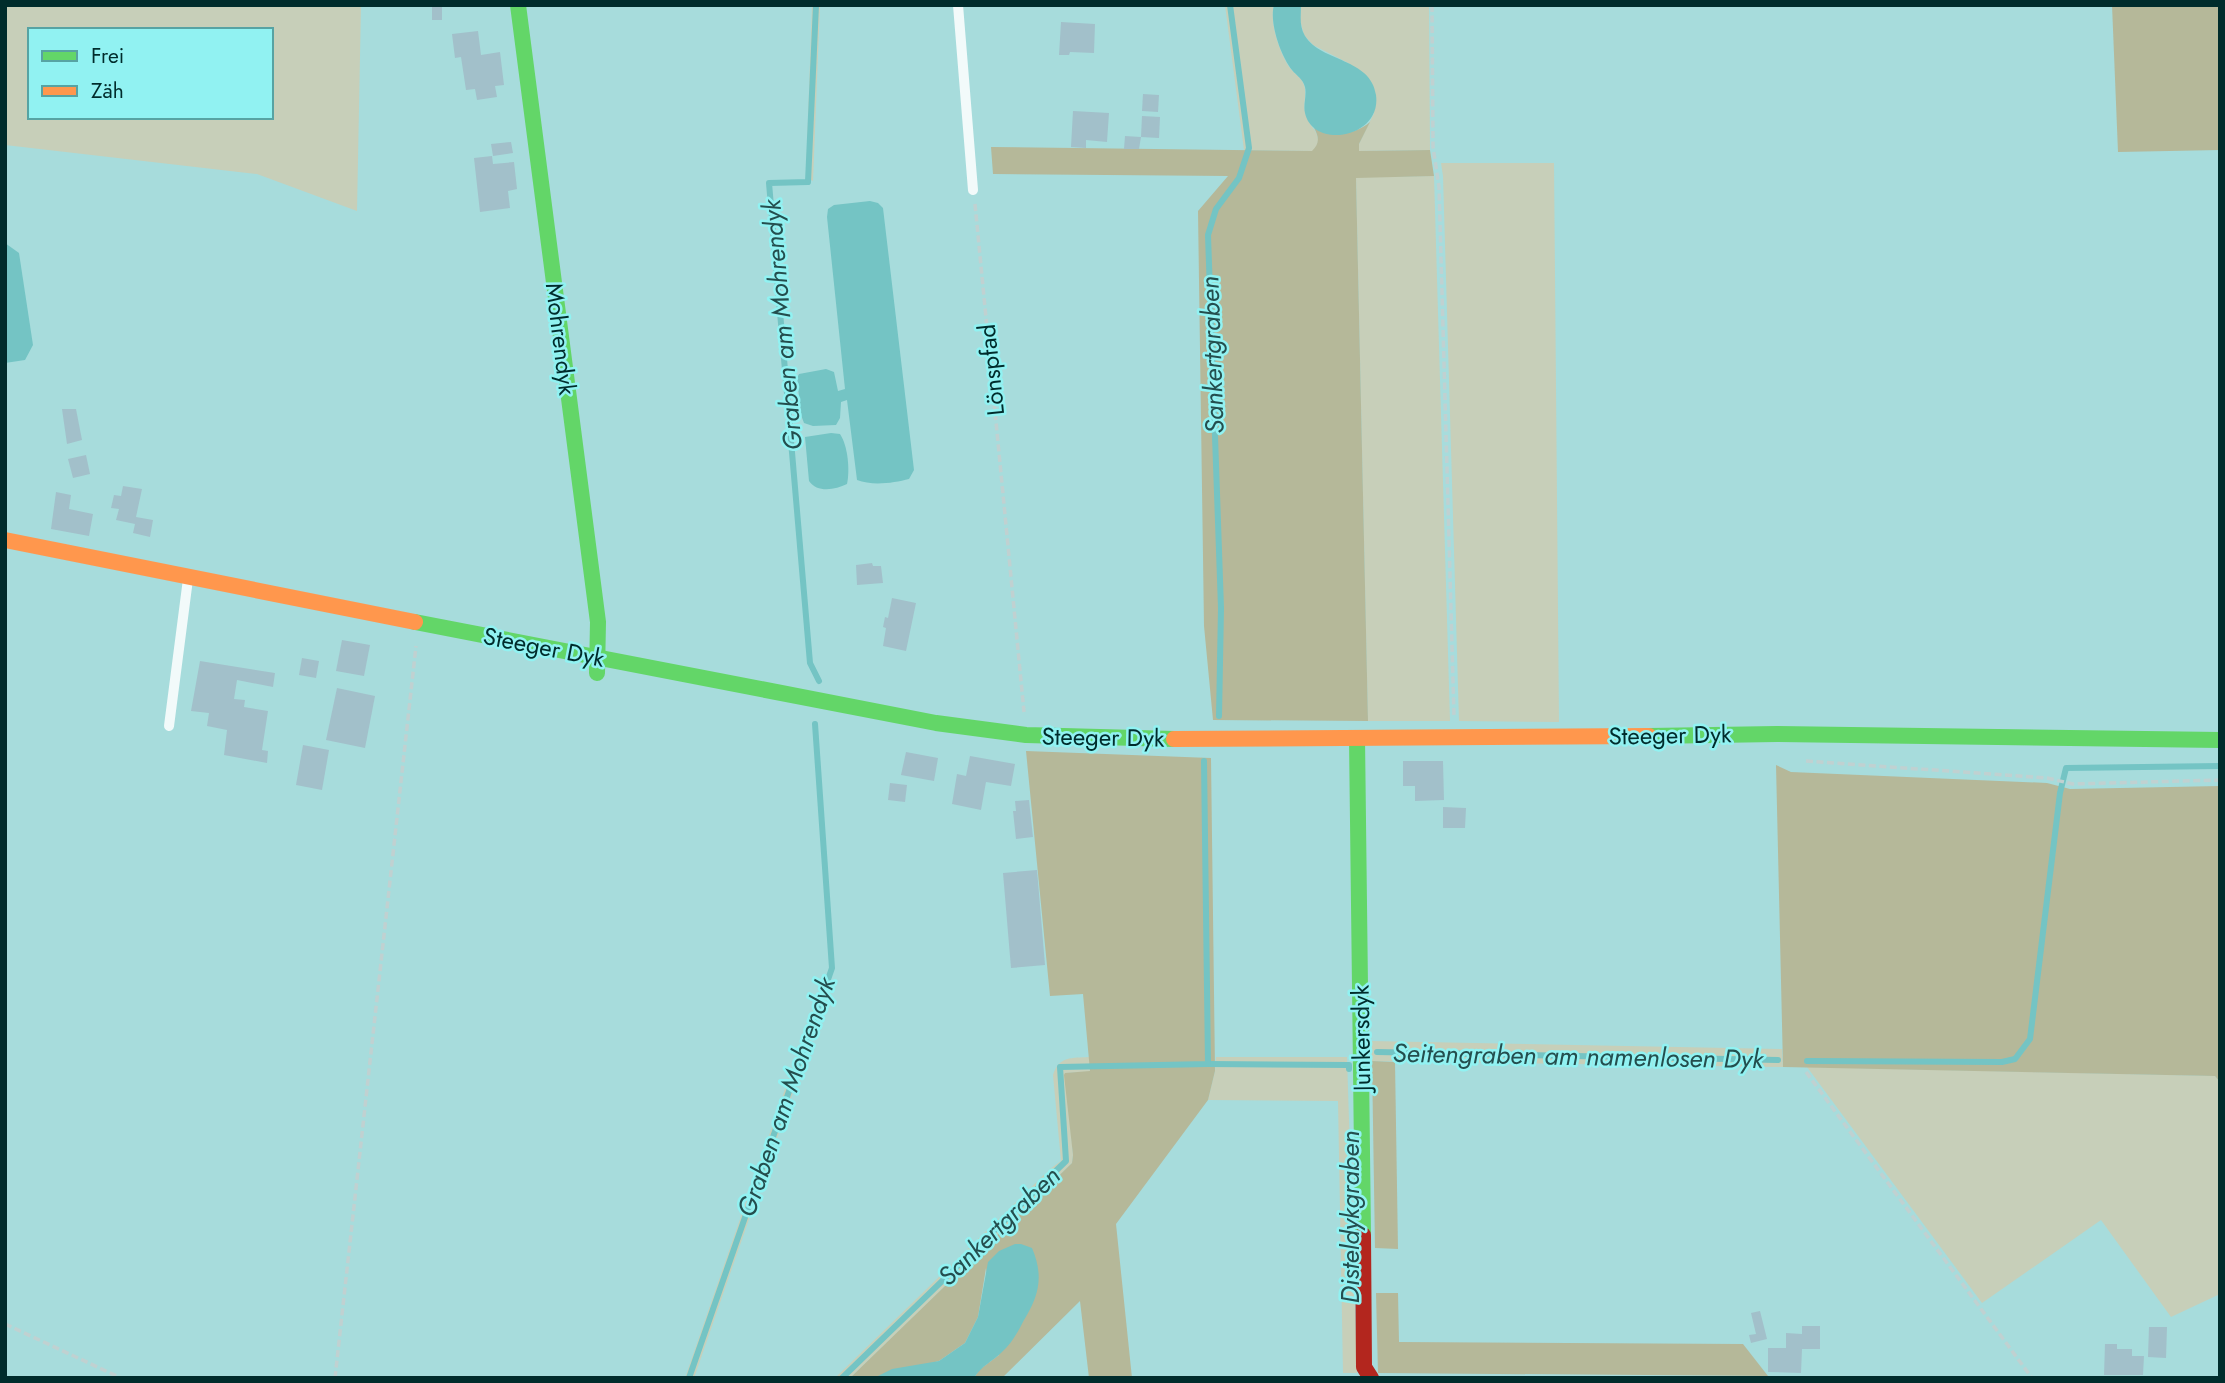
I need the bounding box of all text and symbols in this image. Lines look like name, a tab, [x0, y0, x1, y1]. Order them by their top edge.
legend	[28, 28, 273, 119]
text: Frei	[91, 41, 124, 71]
text: Zäh	[91, 76, 124, 106]
water label: Graben am Mohrendyk	[752, 196, 812, 452]
water label: Sankertgraben	[1190, 275, 1234, 435]
street label: Mohrendyk	[537, 281, 585, 398]
street label: Lönspfad	[969, 322, 1013, 418]
street label: Steeger Dyk	[480, 618, 608, 676]
street label: Steeger Dyk	[1608, 716, 1732, 754]
street label: Steeger Dyk	[1041, 718, 1165, 756]
water label: Graben am Mohrendyk	[727, 970, 846, 1222]
street label: Junkersdyk	[1343, 984, 1379, 1094]
water label: Seitengraben am namenlosen Dyk	[1392, 1034, 1765, 1078]
water label: Disteldykgraben	[1331, 1131, 1369, 1303]
water label: Sankertgraben	[929, 1157, 1069, 1295]

